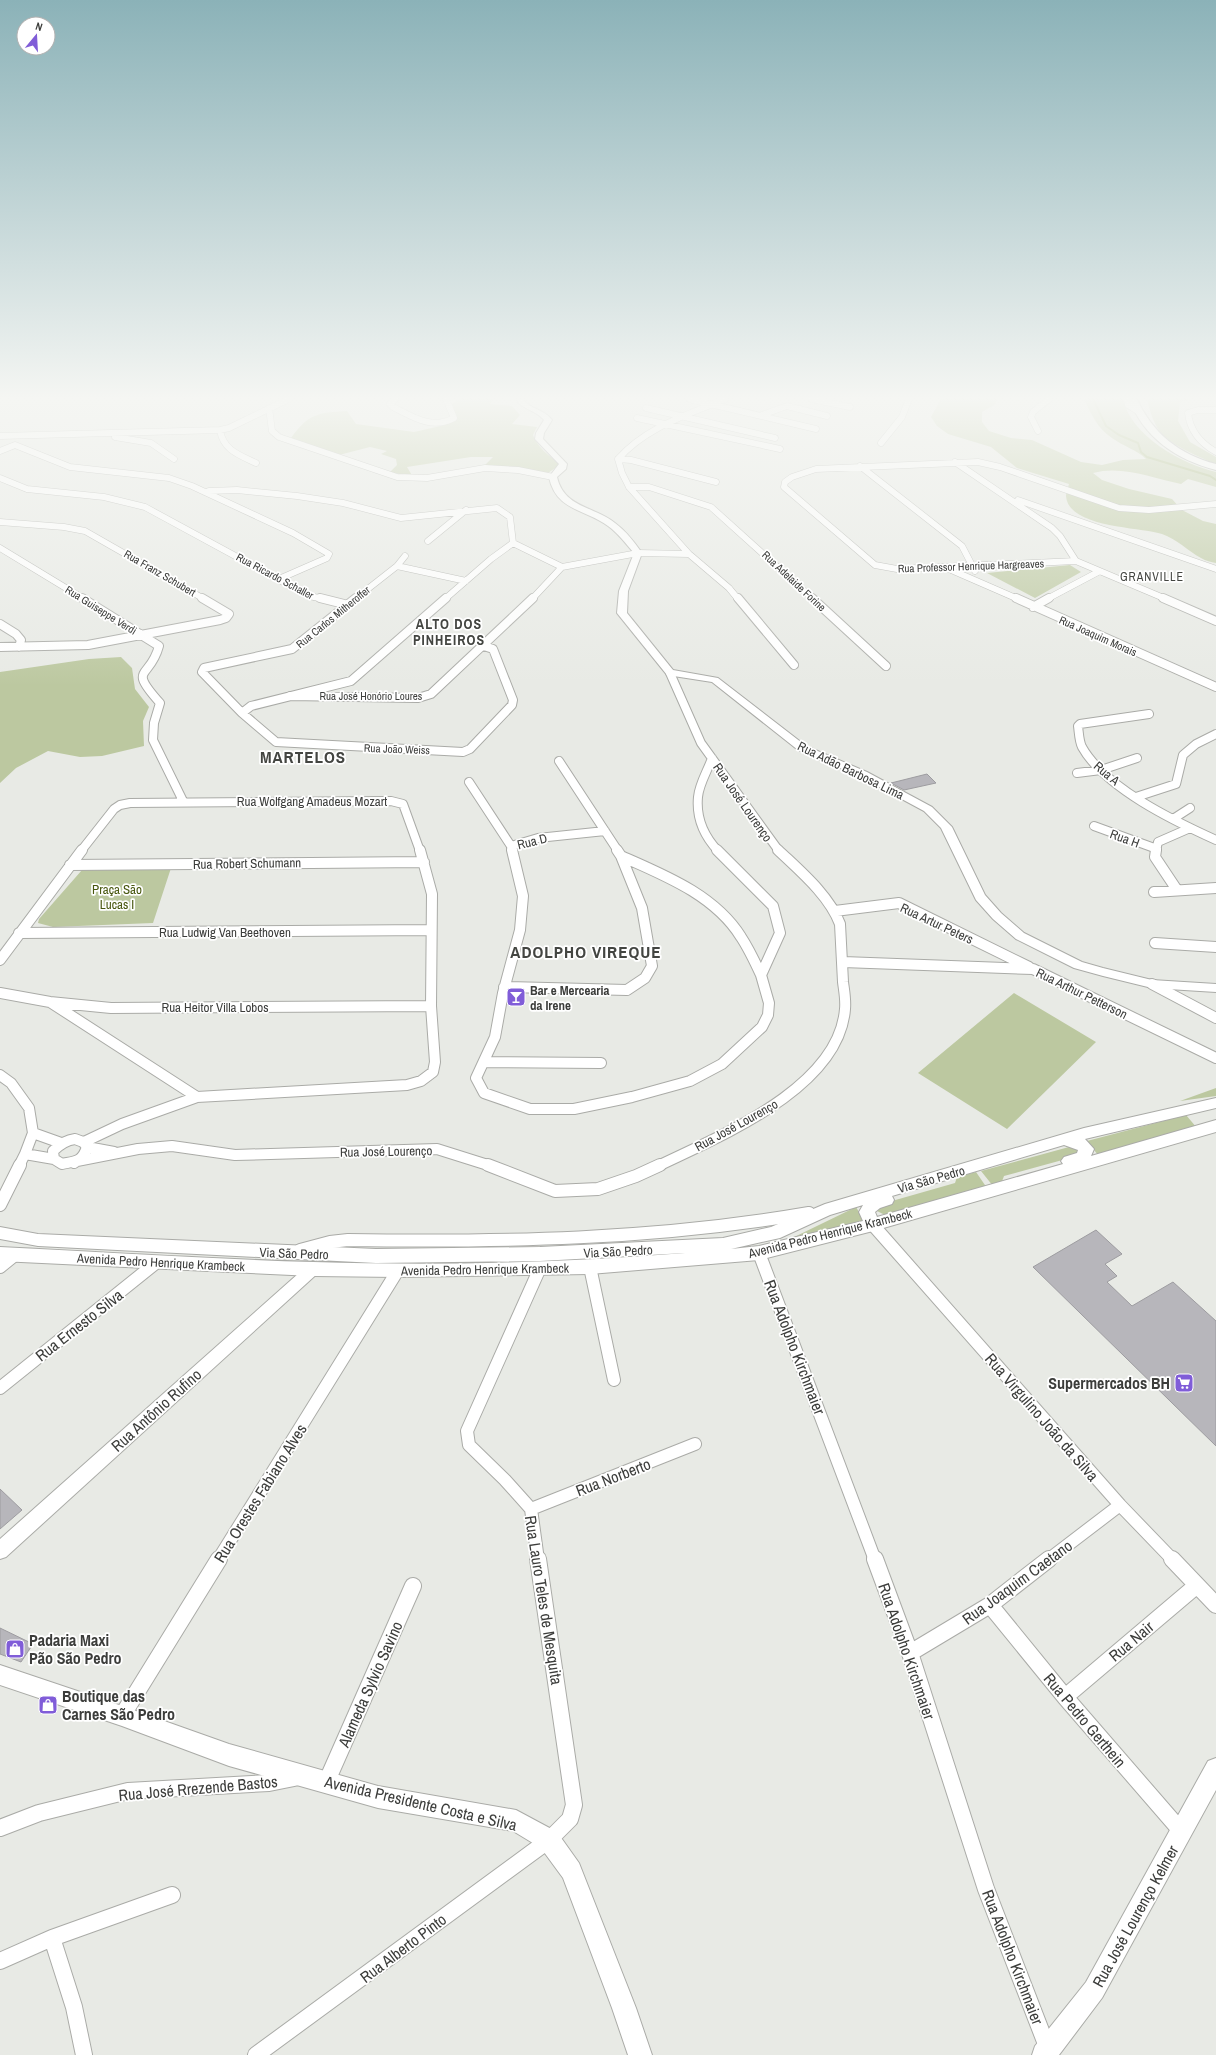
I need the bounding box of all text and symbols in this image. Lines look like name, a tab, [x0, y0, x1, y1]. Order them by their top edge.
north arrow	[16, 16, 56, 56]
text: N	[34, 19, 44, 34]
street label: Rua Franz Schubert	[122, 547, 199, 599]
street label: Rua Adelaide Forine	[759, 548, 829, 614]
street label: Rua Ricardo Schaller	[234, 550, 316, 602]
street label: Rua Professor Henrique Hargreaves	[898, 556, 1045, 576]
district label: GRANVILLE	[1120, 569, 1184, 585]
street label: Rua Guiseppe Verdi	[63, 582, 139, 638]
street label: Rua Carlos Mitheroffer	[293, 583, 373, 651]
street label: Rua Joaquim Morais	[1057, 613, 1140, 660]
district label: ALTO DOS PINHEIROS	[413, 615, 485, 649]
street label: Rua José Honório Loures	[320, 689, 423, 703]
street label: Rua Adão Barbosa Lima	[795, 737, 907, 804]
street label: Rua João Weiss	[364, 741, 431, 757]
district label: MARTELOS	[260, 745, 346, 768]
street label: Rua A	[1090, 758, 1124, 790]
street label: Rua José Lourenço	[709, 760, 776, 845]
street label: Rua Wolfgang Amadeus Mozart	[237, 793, 387, 810]
street label: Rua H	[1108, 825, 1142, 852]
street label: Rua D	[515, 830, 549, 853]
street label: Rua Robert Schumann	[193, 854, 301, 873]
park label: Praça São Lucas I	[92, 881, 142, 913]
street label: Rua Artur Peters	[897, 899, 976, 948]
street label: Rua Ludwig Van Beethoven	[159, 924, 291, 941]
district label: ADOLPHO VIREQUE	[510, 940, 662, 963]
street label: Rua Arthur Petterson	[1033, 964, 1130, 1023]
place label: Bar e Mercearia da Irene	[530, 982, 609, 1014]
bar icon: Bar e Mercearia da Irene	[505, 986, 527, 1008]
street label: Rua Heitor Villa Lobos	[161, 999, 269, 1016]
street label: Rua José Lourenço	[692, 1096, 781, 1155]
street label: Rua José Lourenço	[340, 1142, 432, 1161]
street label: Via São Pedro	[896, 1162, 967, 1197]
street label: Avenida Pedro Henrique Krambeck	[746, 1205, 914, 1262]
street label: Via São Pedro	[583, 1241, 653, 1262]
street label: Via São Pedro	[259, 1244, 329, 1263]
street label: Avenida Pedro Henrique Krambeck	[76, 1250, 246, 1275]
street label: Avenida Pedro Henrique Krambeck	[400, 1260, 570, 1279]
street label: Rua Adolpho Kirchmaier	[759, 1276, 831, 1418]
street label: Rua Ernesto Silva	[31, 1283, 128, 1366]
street label: Rua Virgulino João da Silva	[980, 1348, 1104, 1486]
street label: Rua Antônio Rufino	[106, 1364, 206, 1456]
place label: Supermercados BH	[1048, 1372, 1170, 1394]
supermarket icon: Supermercados BH	[1173, 1372, 1195, 1394]
street label: Rua Orestes Fabiano Alves	[208, 1419, 312, 1567]
street label: Rua Norberto	[572, 1453, 654, 1501]
street label: Rua Lauro Teles de Mesquita	[520, 1514, 568, 1687]
street label: Rua Joaquim Caetano	[957, 1535, 1077, 1629]
street label: Rua Adolpho Kirchmaier	[873, 1580, 941, 1723]
street label: Rua Nair	[1104, 1615, 1159, 1666]
street label: Alameda Sylvio Savino	[332, 1618, 408, 1751]
place label: Padaria Maxi Pão São Pedro	[29, 1629, 122, 1669]
shop icon: Padaria Maxi Pão São Pedro	[4, 1638, 26, 1660]
street label: Rua Pedro Gerthein	[1039, 1668, 1131, 1772]
place label: Boutique das Carnes São Pedro	[62, 1685, 175, 1725]
shop icon: Boutique das Carnes São Pedro	[37, 1694, 59, 1716]
street label: Rua José Rrezende Bastos	[117, 1770, 279, 1806]
street label: Avenida Presidente Costa e Silva	[322, 1770, 520, 1836]
street label: Rua José Lourenço Kelmer	[1087, 1841, 1183, 1991]
street label: Rua Adolpho Kirchmaier	[977, 1886, 1049, 2028]
street label: Rua Alberto Pinto	[355, 1908, 451, 1988]

